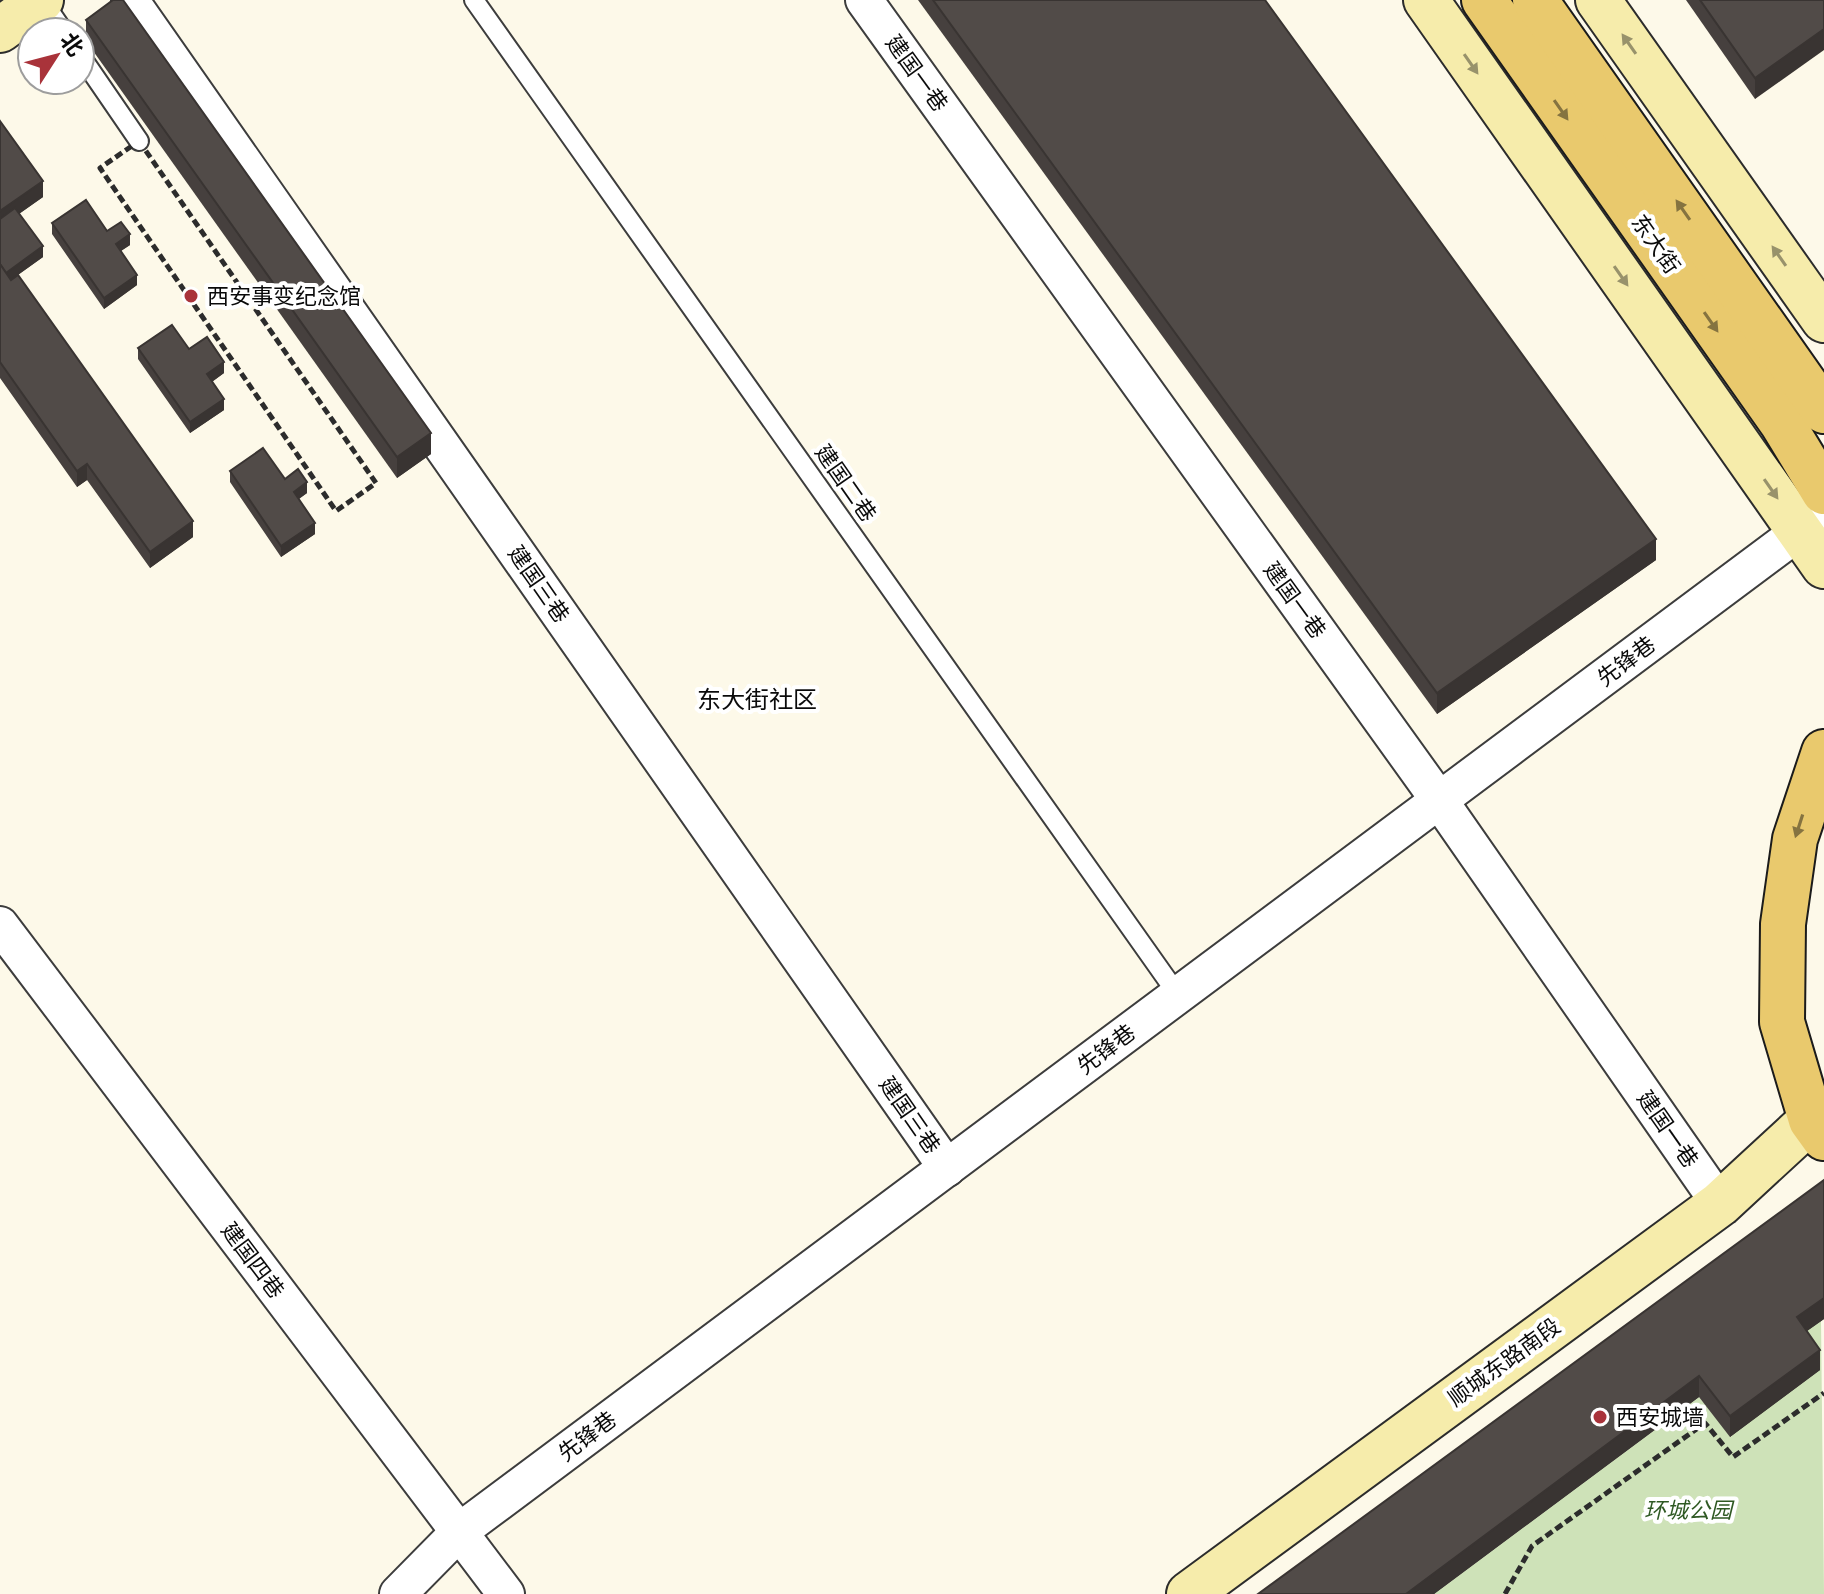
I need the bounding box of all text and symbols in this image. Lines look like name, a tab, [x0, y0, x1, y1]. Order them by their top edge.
north arrow	[16, 16, 96, 96]
text: 北	[54, 28, 89, 61]
street label: 建国一巷	[880, 30, 953, 117]
one-way arrow	[1622, 33, 1637, 54]
one-way arrow	[1463, 53, 1478, 74]
one-way arrow	[1553, 99, 1568, 120]
one-way arrow	[1676, 199, 1691, 220]
street label: 东大街	[1626, 210, 1686, 279]
one-way arrow	[1772, 246, 1787, 267]
one-way arrow	[1613, 266, 1628, 287]
place label: 西安事变纪念馆	[207, 283, 361, 310]
marker: 西安事变纪念馆	[182, 287, 200, 305]
one-way arrow	[1703, 311, 1719, 333]
street label: 建国二巷	[809, 439, 882, 527]
one-way arrow	[1763, 478, 1778, 499]
street label: 建国三巷	[502, 540, 575, 628]
street label: 建国一巷	[1258, 557, 1331, 644]
street label: 先锋巷	[1592, 631, 1661, 692]
district label: 东大街社区	[697, 685, 817, 714]
one-way arrow	[1792, 814, 1805, 838]
street label: 先锋巷	[1072, 1019, 1141, 1080]
street label: 建国三巷	[873, 1071, 946, 1159]
street label: 建国一巷	[1631, 1085, 1704, 1173]
street label: 建国四巷	[215, 1217, 290, 1304]
street label: 顺城东路南段	[1443, 1313, 1566, 1412]
place label: 西安城墙	[1616, 1404, 1704, 1431]
street label: 先锋巷	[553, 1406, 622, 1467]
marker: 西安城墙	[1591, 1408, 1609, 1426]
park label: 环城公园	[1644, 1497, 1735, 1524]

